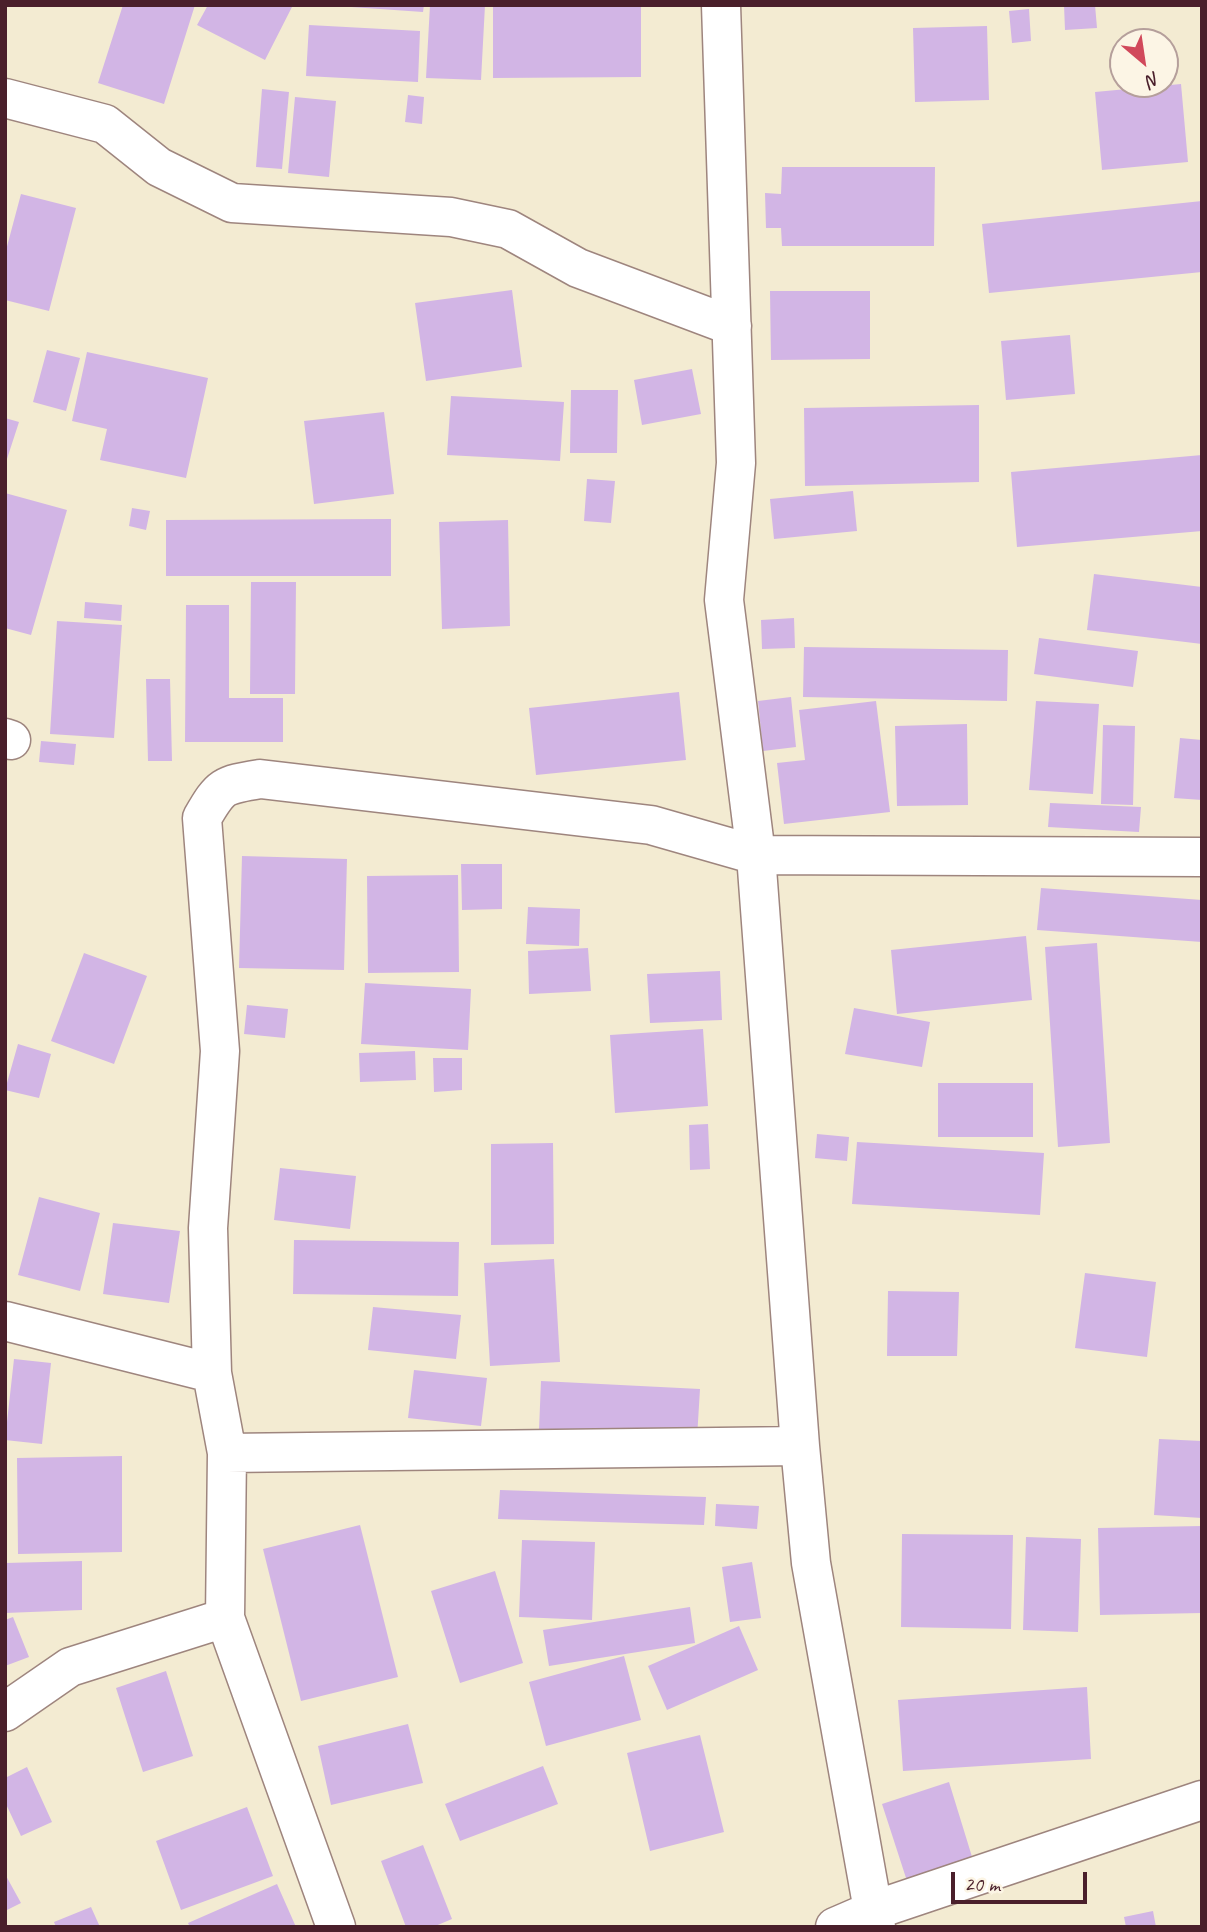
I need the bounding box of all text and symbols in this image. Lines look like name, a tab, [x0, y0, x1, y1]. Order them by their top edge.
north arrow	[1109, 28, 1179, 98]
text: N	[1142, 66, 1164, 93]
scale bar	[955, 1858, 1092, 1902]
text: 20 m	[964, 1871, 1000, 1897]

